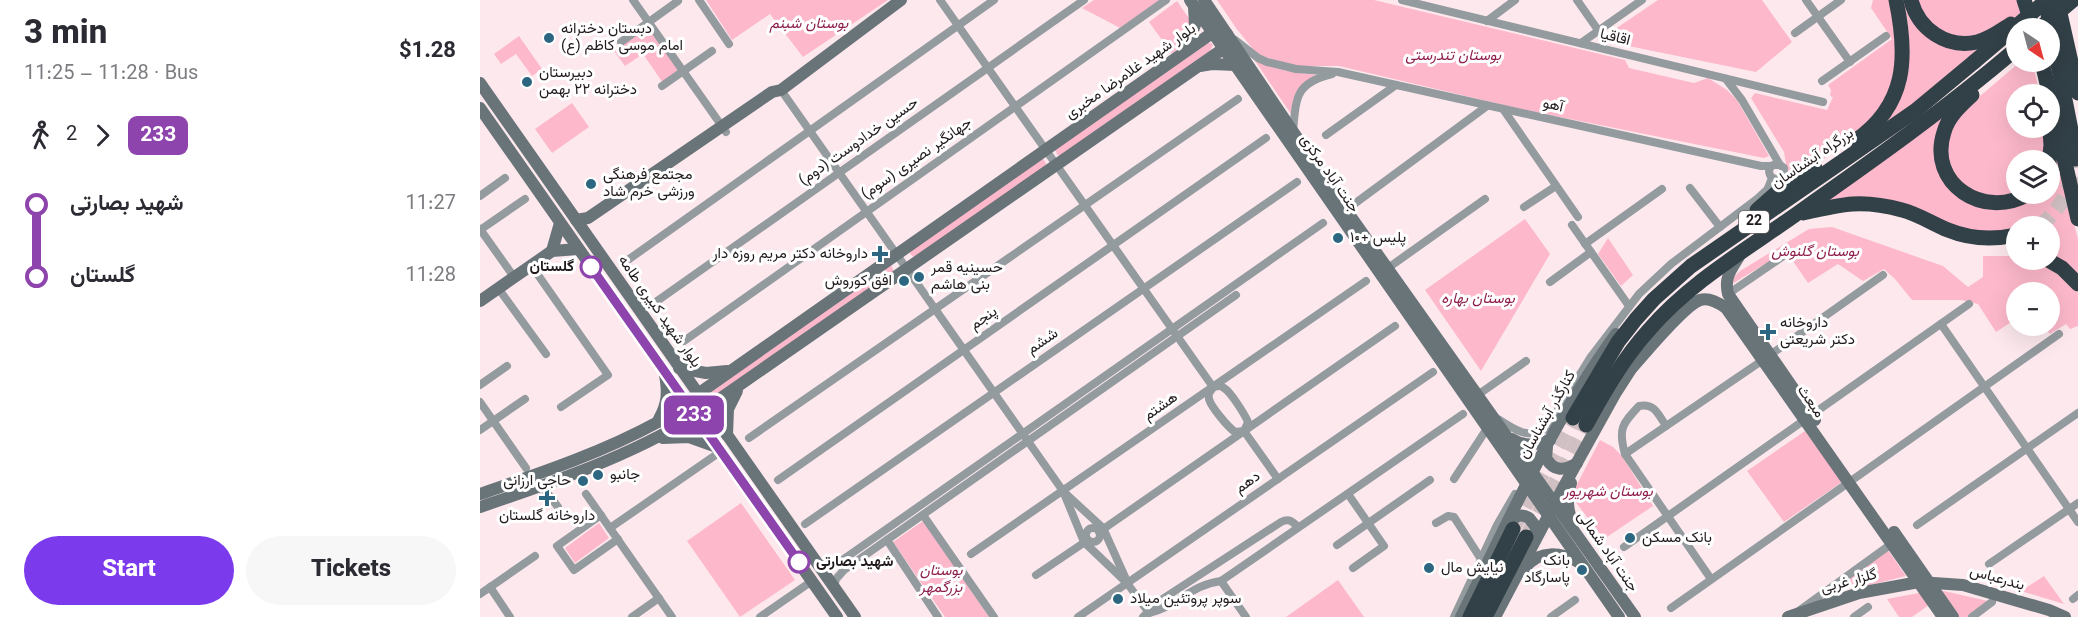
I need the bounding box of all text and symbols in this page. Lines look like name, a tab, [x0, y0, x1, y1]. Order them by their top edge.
text: 3 min	[24, 9, 107, 61]
park label: بوستان شبنم	[769, 13, 849, 36]
place label: دبستان دخترانه امام موسی کاظم (ع)	[561, 18, 683, 58]
street label: بلوار شهید غلامرضا مخبری	[1061, 18, 1201, 126]
north arrow	[2006, 18, 2060, 72]
map controls	[2006, 18, 2060, 336]
street label: اقاقیا	[1597, 23, 1633, 53]
marker: دبستان دخترانه امام موسی کاظم (ع)	[542, 31, 556, 45]
text: $1.28	[399, 34, 456, 69]
park label: بوستان تندرستی	[1405, 45, 1501, 68]
text: 11:25 – 11:28 · Bus	[24, 58, 198, 90]
place label: دبیرستان دخترانه ۲۲ بهمن	[539, 62, 637, 102]
marker: دبیرستان دخترانه ۲۲ بهمن	[520, 75, 534, 89]
button: locate	[2006, 84, 2060, 138]
street label: حسین خدادوست (دوم)	[794, 92, 924, 192]
street label: آهو	[1540, 92, 1567, 120]
street label: جهانگیر نصیری (سوم)	[857, 112, 977, 206]
icon: walk	[24, 119, 57, 152]
text: 2	[66, 119, 77, 151]
icon: forward	[86, 119, 119, 152]
text: 233	[140, 119, 176, 152]
street label: بزرگراه آبشناسان	[1767, 123, 1859, 195]
street label: جنت آباد مرکزی	[1293, 130, 1365, 218]
button: layers	[2006, 150, 2060, 204]
place label: مجتمع فرهنگی ورزشی خرم شاد	[603, 164, 695, 204]
marker: مجتمع فرهنگی ورزشی خرم شاد	[584, 177, 598, 191]
text: شهید بصارتی	[70, 187, 184, 222]
text: 11:27	[406, 188, 456, 220]
road number: 22	[1739, 211, 1769, 233]
button: +	[2006, 216, 2060, 270]
place label: پلیس +۱۰	[1350, 227, 1406, 250]
marker: پلیس +۱۰	[1331, 231, 1345, 245]
park label: بوستان گلنوش	[1771, 241, 1859, 264]
place label: داروخانه دکتر مریم روزه دار	[711, 243, 868, 266]
marker: داروخانه دکتر مریم روزه دار	[873, 247, 887, 261]
street label: بلوار شهید کبیری طامه	[611, 251, 707, 373]
place label: گلستان	[529, 256, 574, 279]
marker: گلستان	[580, 256, 602, 278]
place label: حسینیه قمر بنی هاشم	[930, 257, 1003, 297]
text: گلستان	[70, 259, 135, 294]
text: 11:28	[406, 260, 456, 292]
place label: افق کوروش	[825, 270, 892, 293]
marker: حسینیه قمر بنی هاشم	[912, 270, 926, 284]
marker: افق کوروش	[897, 274, 911, 288]
button: −	[2006, 282, 2060, 336]
park label: بوستان بهاره	[1441, 288, 1515, 311]
street label: پنجم	[965, 301, 1003, 337]
place label: داروخانه دکتر شریعتی	[1780, 312, 1855, 352]
street label: ششم	[1022, 323, 1064, 361]
marker: داروخانه دکتر شریعتی	[1761, 325, 1775, 339]
street label: کنارگذر آبشناسان	[1513, 366, 1583, 463]
street label: مبعث	[1790, 381, 1830, 423]
street label: هشتم	[1139, 387, 1183, 427]
line badge: 233	[660, 396, 728, 434]
text: 233	[676, 399, 712, 432]
place label: جانبو	[610, 464, 640, 487]
street label: دهم	[1230, 466, 1266, 500]
marker: جانبو	[591, 468, 605, 482]
place label: حاجی ارزانی	[503, 470, 571, 493]
marker: حاجی ارزانی	[576, 474, 590, 488]
park label: بوستان شهریور	[1562, 481, 1653, 504]
marker: داروخانه گلستان	[540, 491, 554, 505]
place label: داروخانه گلستان	[499, 505, 595, 528]
street label: جنت آباد شمالی	[1570, 507, 1644, 597]
place label: بانک مسکن	[1642, 527, 1712, 550]
marker: بانک مسکن	[1623, 531, 1637, 545]
button: Start	[24, 536, 234, 605]
button: Tickets	[246, 536, 456, 605]
place label: بانک پاسارگاد	[1524, 550, 1570, 590]
marker: شهید بصارتی	[788, 551, 810, 573]
place label: شهید بصارتی	[816, 551, 893, 574]
place label: نیایش مال	[1441, 557, 1503, 580]
park label: بوستان بزرگمهر	[919, 560, 963, 600]
street label: بندرعباس	[1967, 560, 2027, 598]
marker: نیایش مال	[1422, 561, 1436, 575]
marker: بانک پاسارگاد	[1575, 563, 1589, 577]
street label: گلزار غربی	[1818, 563, 1880, 601]
place label: سوپر پروتئین میلاد	[1130, 588, 1242, 611]
marker: سوپر پروتئین میلاد	[1111, 592, 1125, 606]

